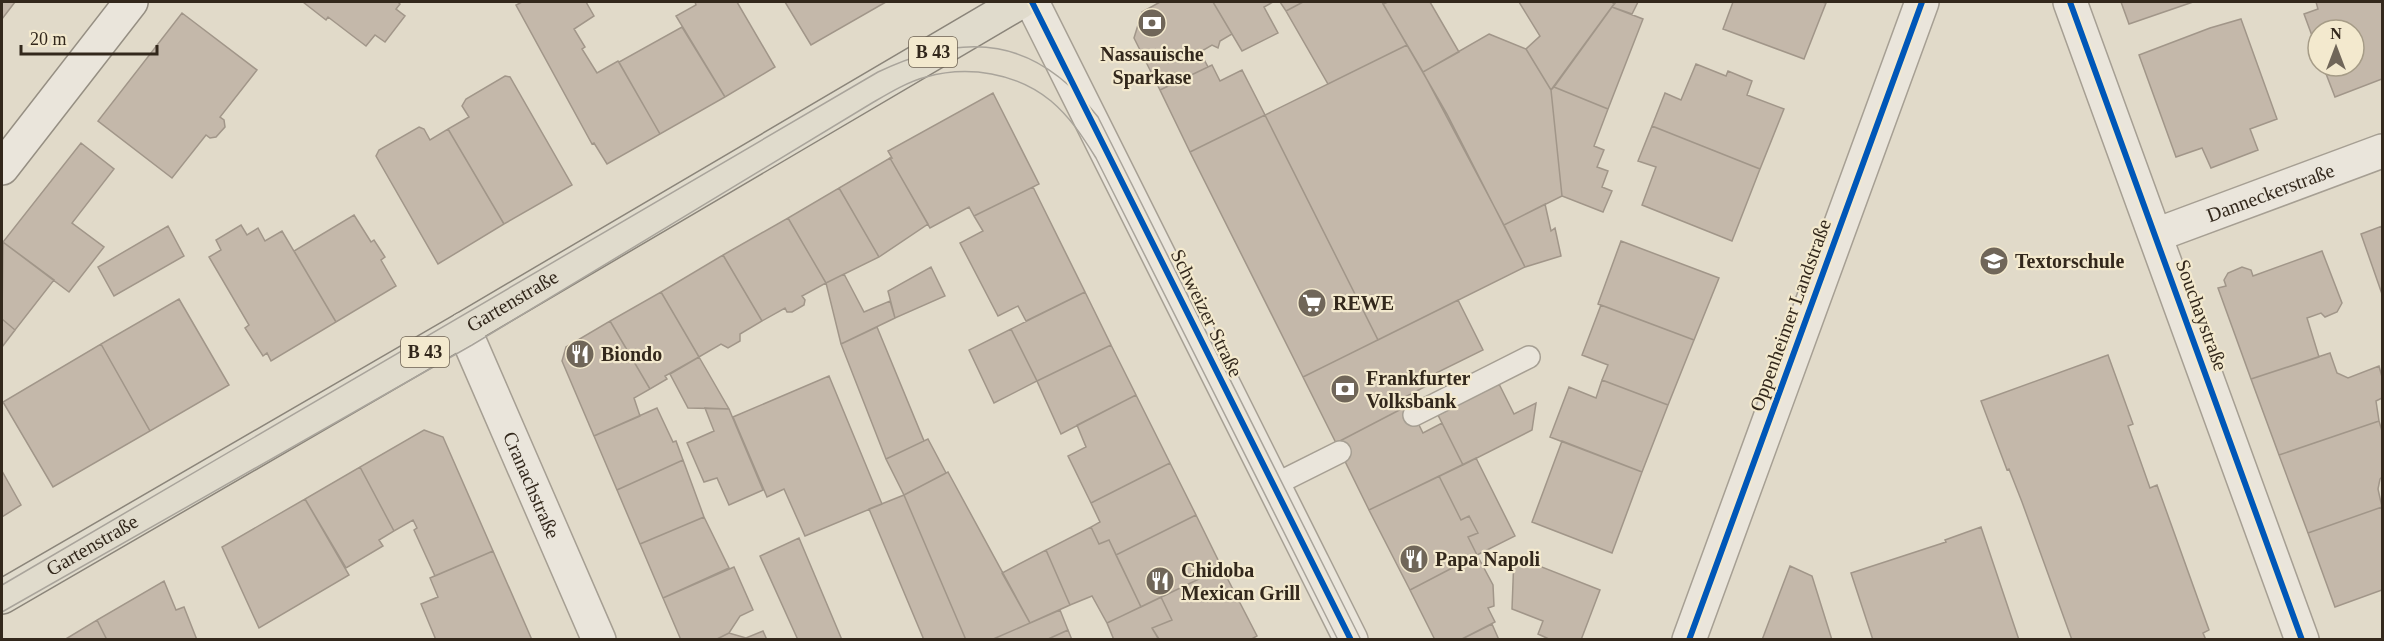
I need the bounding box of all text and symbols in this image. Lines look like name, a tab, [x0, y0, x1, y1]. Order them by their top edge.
bank icon: Nassauische Sparkase	[1136, 7, 1168, 39]
scale bar	[21, 18, 158, 56]
north arrow	[2306, 18, 2366, 78]
text: N	[2330, 25, 2342, 42]
text: 20 m	[30, 29, 67, 49]
road number: B 43	[909, 37, 957, 67]
place label: Nassauische Sparkase	[1100, 43, 1204, 89]
street label: Danneckerstraße	[2203, 159, 2337, 226]
street label: Oppenheimer Landstraße	[1745, 216, 1836, 414]
school or university icon: Textorschule	[1978, 245, 2010, 277]
street label: Schweizer Straße	[1167, 246, 1247, 381]
place label: Textorschule	[2015, 250, 2124, 272]
street label: Souchaystraße	[2171, 256, 2232, 374]
street label: Gartenstraße	[463, 265, 562, 336]
supermarket icon: REWE	[1296, 287, 1328, 319]
place label: REWE	[1333, 292, 1394, 314]
road number: B 43	[401, 337, 449, 367]
restaurant icon: Biondo	[564, 338, 596, 370]
place label: Biondo	[601, 343, 662, 365]
place label: Frankfurter Volksbank	[1366, 367, 1471, 412]
bank icon: Frankfurter Volksbank	[1329, 373, 1361, 405]
street label: Cranachstraße	[499, 428, 565, 542]
street label: Gartenstraße	[42, 510, 142, 580]
restaurant icon: Papa Napoli	[1398, 543, 1430, 575]
place label: Papa Napoli	[1435, 548, 1540, 571]
place label: Chidoba Mexican Grill	[1181, 559, 1301, 604]
restaurant icon: Chidoba Mexican Grill	[1144, 565, 1176, 597]

